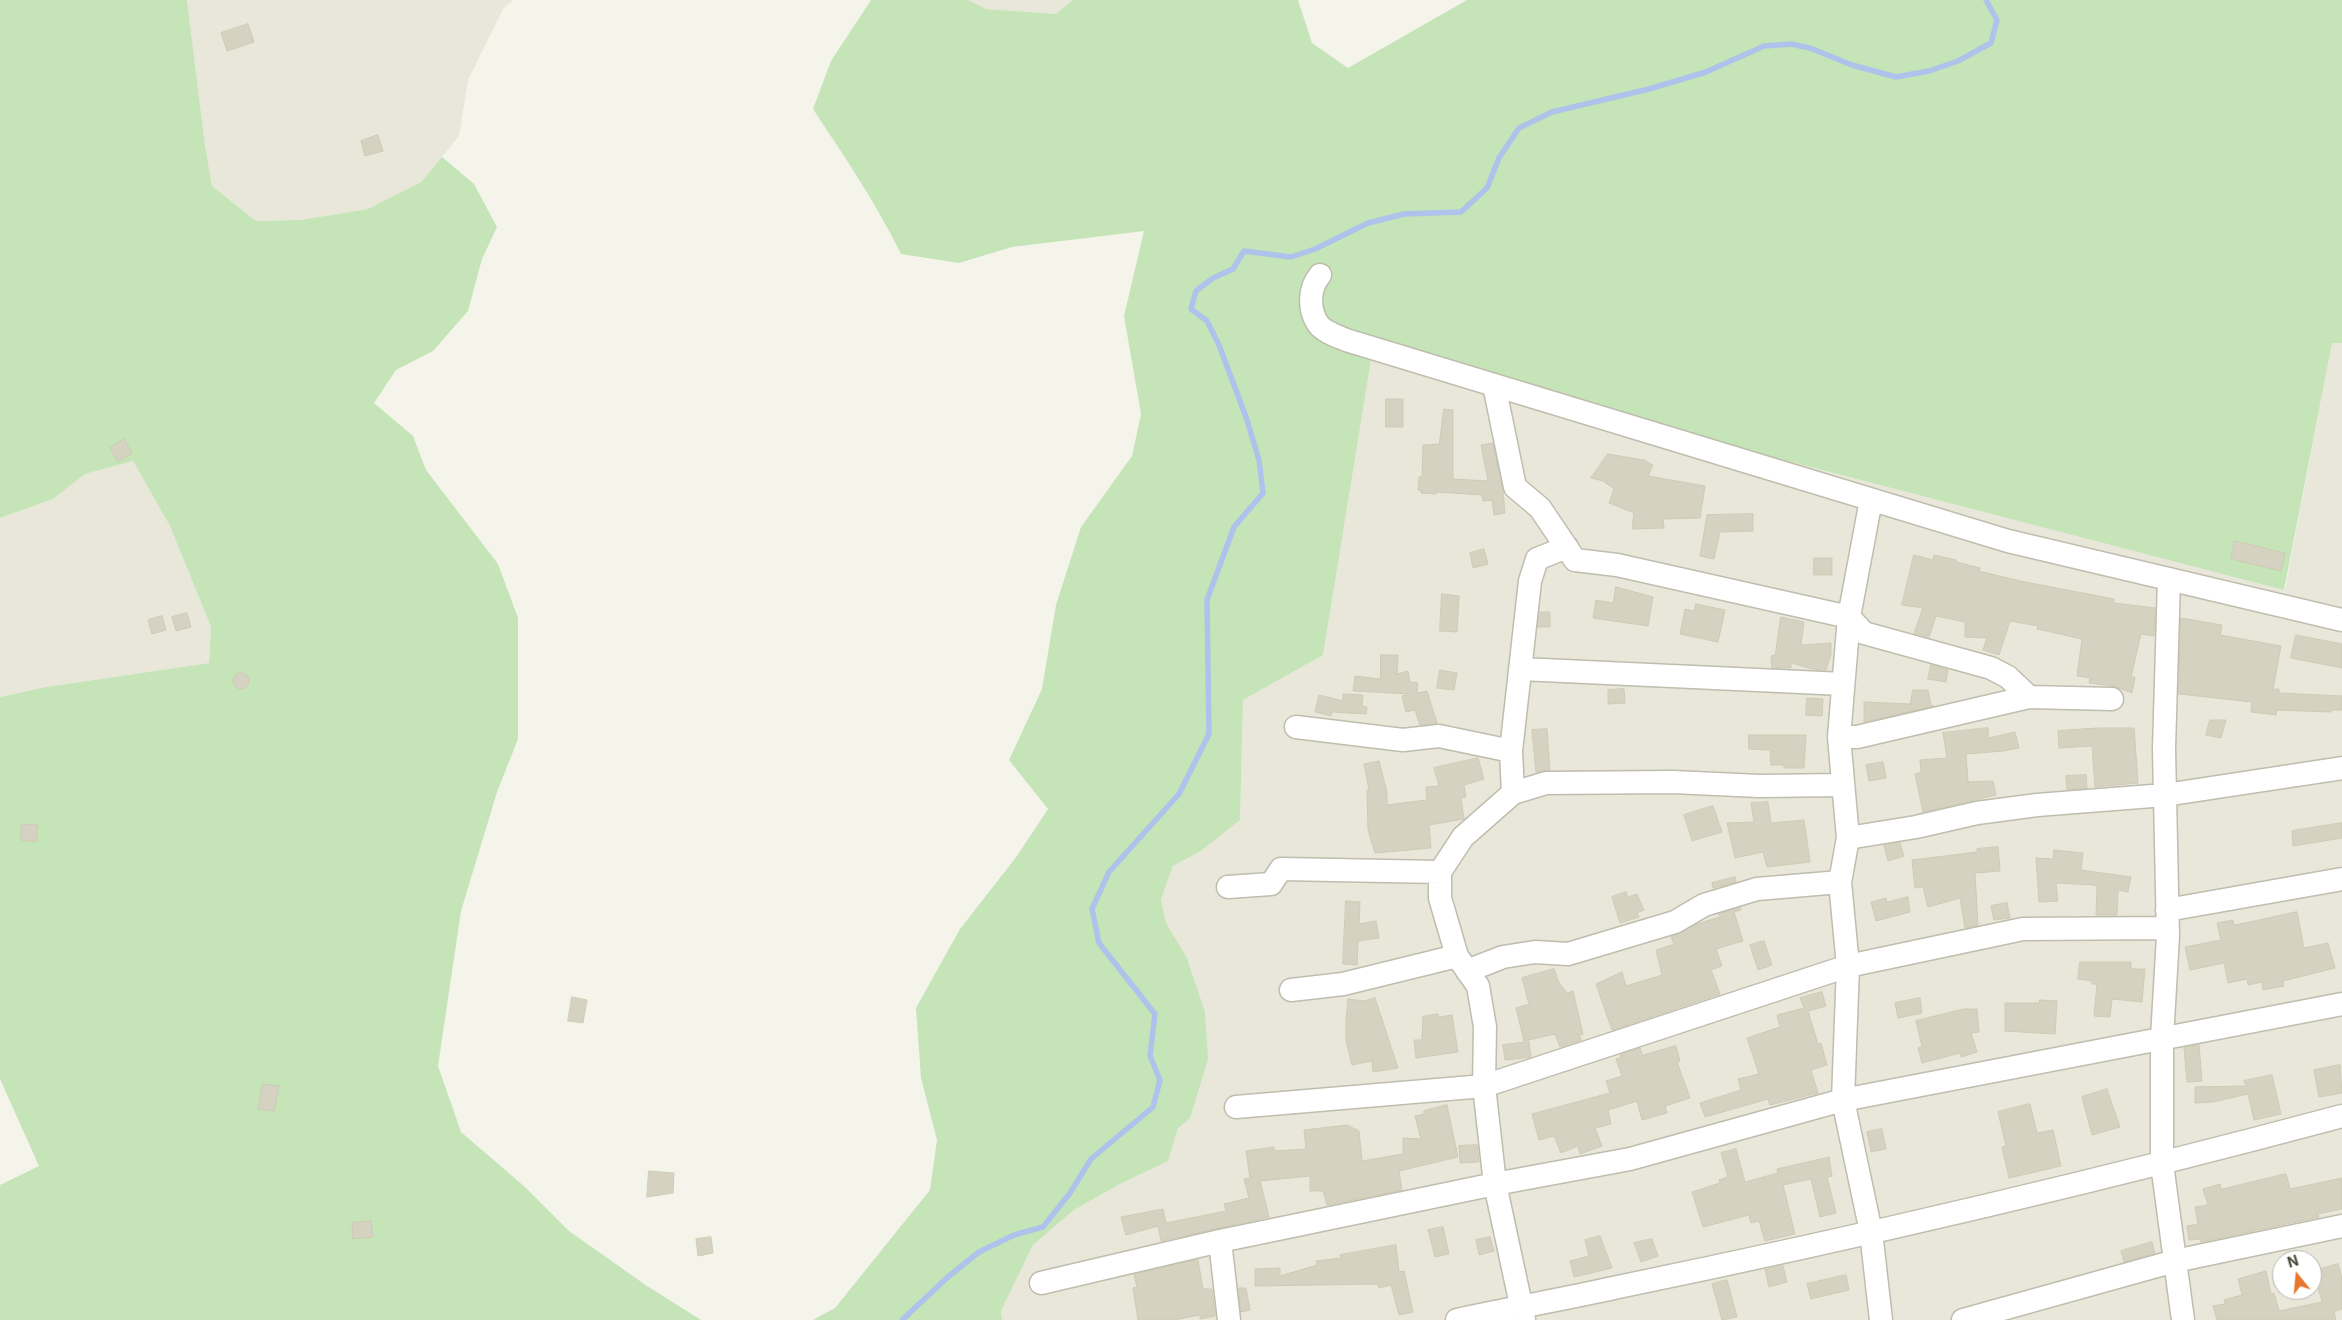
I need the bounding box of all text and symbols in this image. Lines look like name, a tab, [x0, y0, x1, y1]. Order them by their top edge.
north arrow	[2272, 1250, 2322, 1300]
text: N	[2285, 1251, 2300, 1271]

